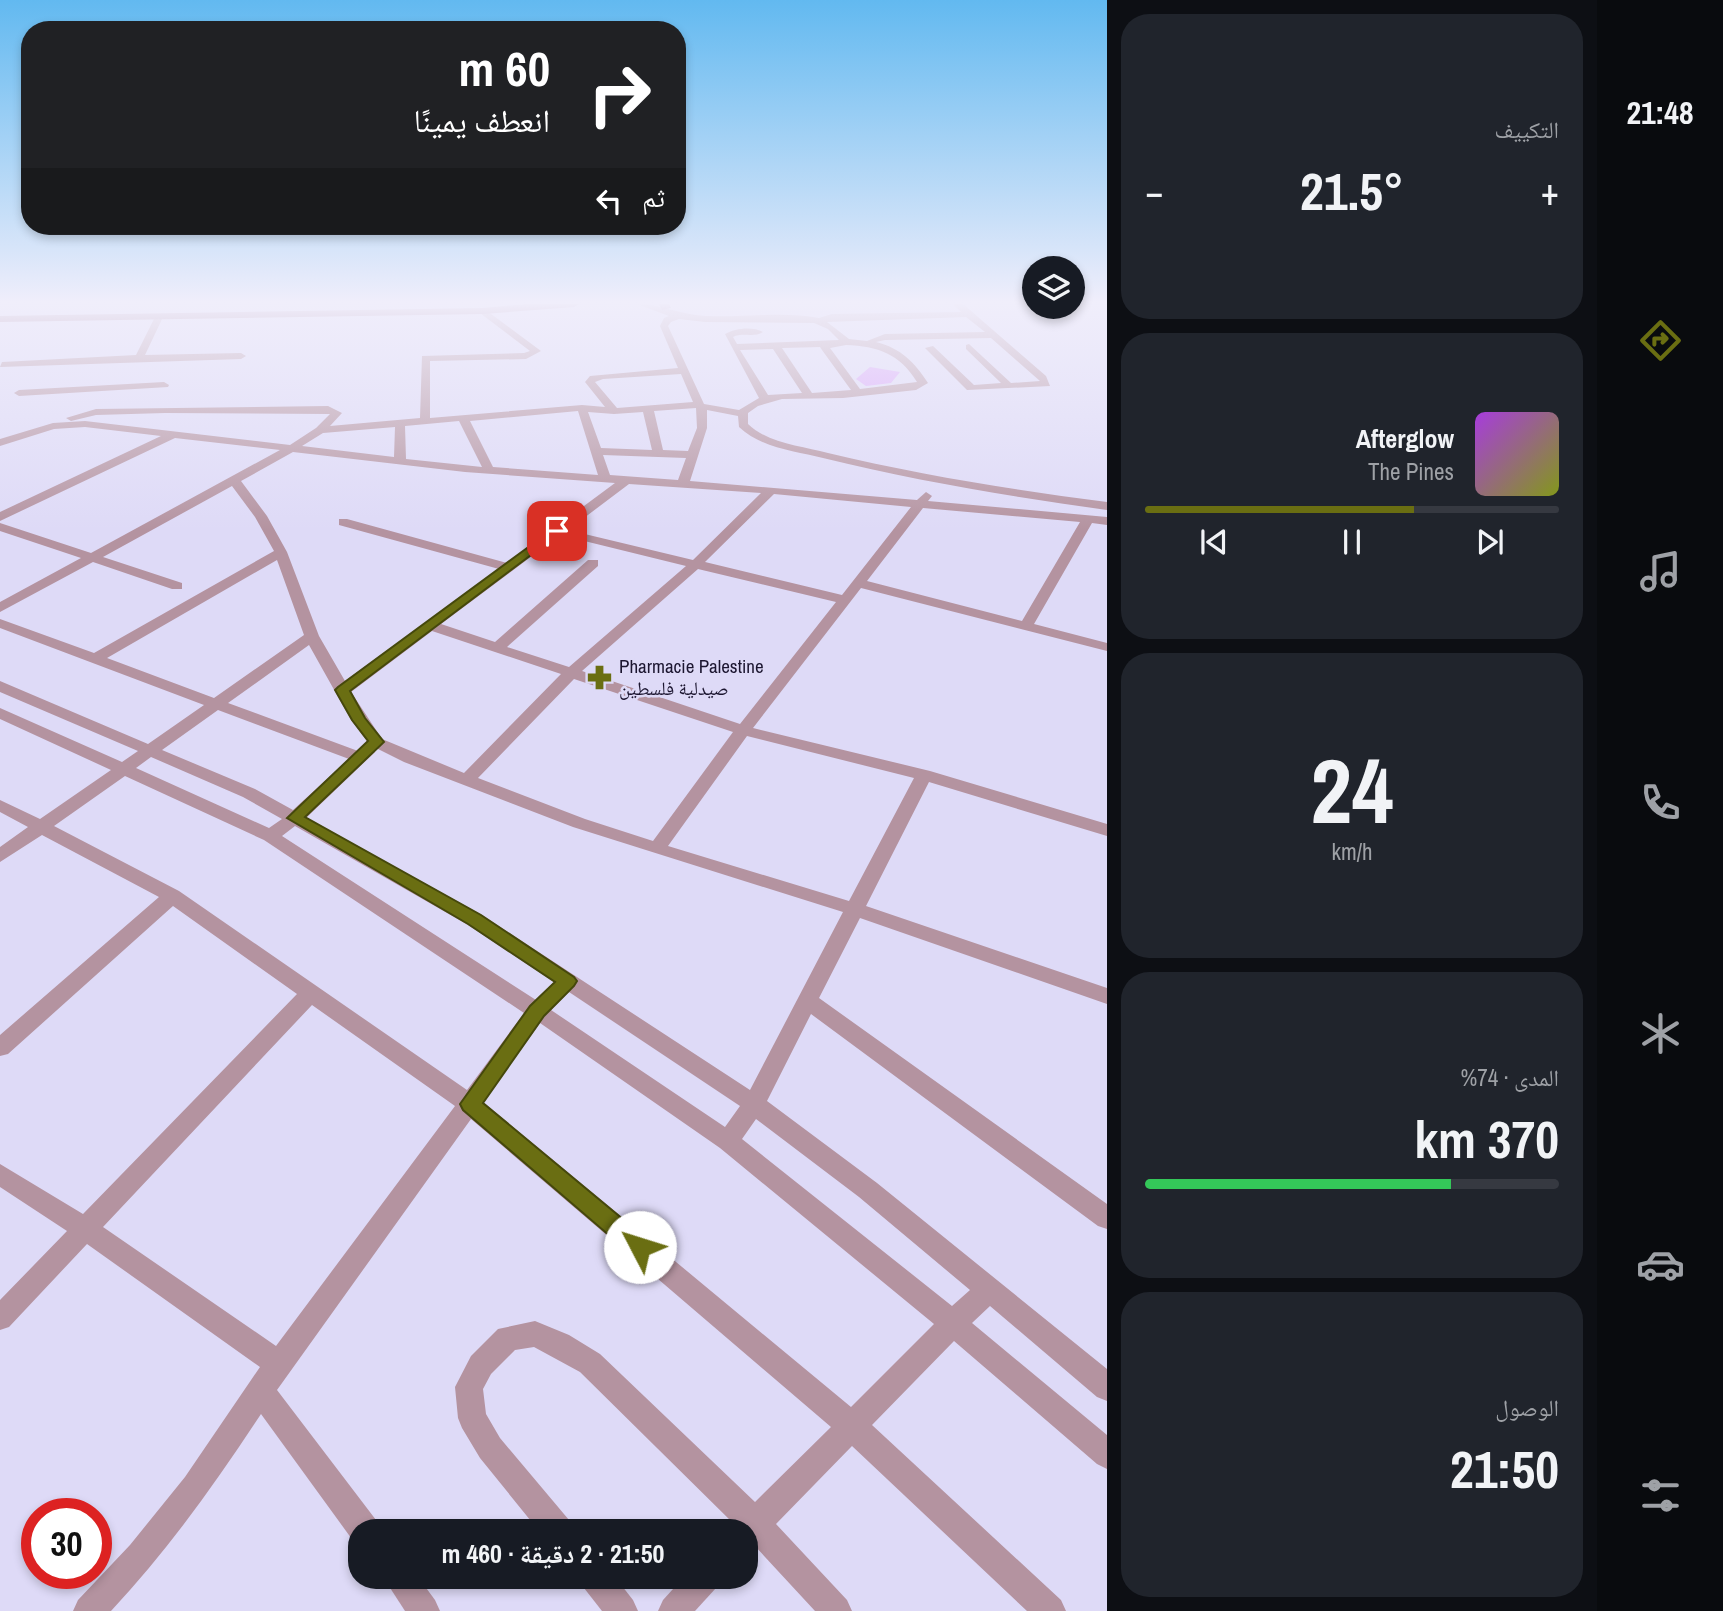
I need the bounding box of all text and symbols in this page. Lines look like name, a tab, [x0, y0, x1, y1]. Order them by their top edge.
text: 60 m	[458, 35, 550, 101]
icon: right	[574, 49, 665, 140]
text: 21:48	[1626, 91, 1694, 134]
text: انعطف يمينًا	[414, 99, 550, 142]
text: التكييف	[1494, 114, 1559, 145]
text: 21.5°	[1300, 156, 1404, 226]
text: −	[1145, 166, 1163, 217]
text: +	[1541, 166, 1559, 217]
text: ثم	[642, 180, 665, 215]
icon: left	[590, 182, 628, 220]
map controls	[1022, 256, 1085, 319]
button: layers	[1022, 256, 1085, 319]
icon: directions	[1636, 316, 1685, 365]
text: Afterglow	[1356, 421, 1454, 456]
text: The Pines	[1368, 456, 1454, 487]
pin	[527, 501, 587, 561]
icon: arrive	[538, 512, 576, 550]
icon: previous	[1195, 523, 1233, 561]
icon: pause	[1333, 523, 1371, 561]
icon: next	[1471, 523, 1509, 561]
icon: music	[1636, 547, 1685, 596]
place label: Pharmacie Palestine صيدلية فلسطين	[619, 653, 764, 701]
pharmacy icon: Pharmacie Palestine صيدلية فلسطين	[585, 663, 613, 691]
text: 24	[1311, 729, 1394, 851]
icon: phone	[1636, 778, 1685, 827]
text: km/h	[1332, 836, 1372, 867]
icon: climate	[1636, 1009, 1685, 1058]
text: المدى · 74%	[1461, 1062, 1559, 1093]
text: 370 km	[1414, 1104, 1559, 1174]
position arrow	[603, 1210, 677, 1284]
icon: car	[1636, 1240, 1685, 1289]
text: الوصول	[1495, 1392, 1559, 1423]
text: 21:50	[1450, 1434, 1559, 1504]
icon: filters	[1636, 1471, 1685, 1520]
speed limit sign: 30	[21, 1498, 112, 1589]
text: 21:50 · 2 دقيقة · 460 m	[442, 1536, 664, 1571]

